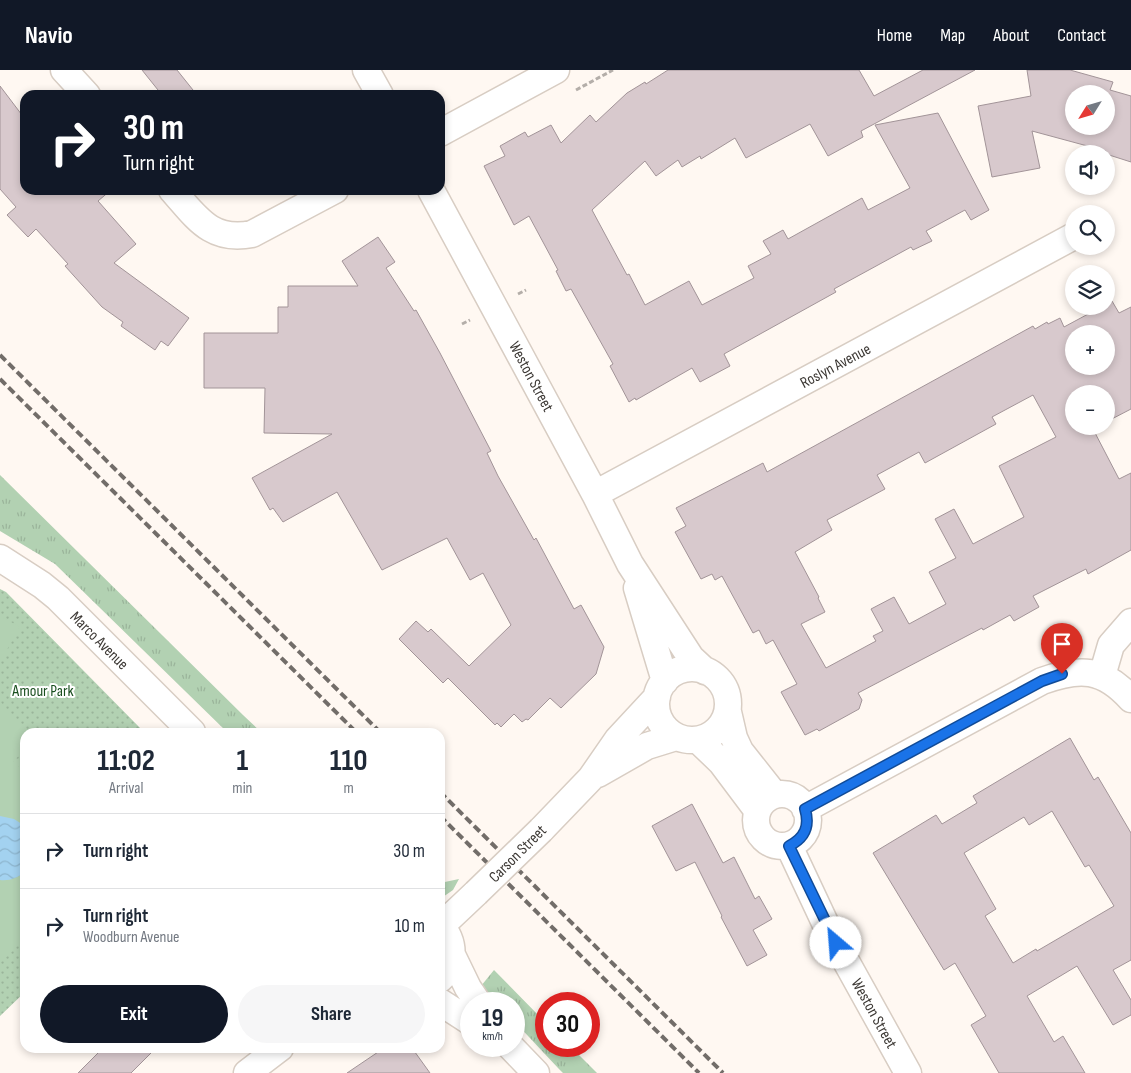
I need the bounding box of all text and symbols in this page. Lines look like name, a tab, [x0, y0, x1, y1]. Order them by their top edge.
text: Navio	[25, 21, 73, 50]
text: Home	[877, 25, 912, 46]
text: Map	[940, 25, 965, 46]
text: About	[993, 25, 1029, 46]
text: Contact	[1057, 25, 1106, 46]
north arrow	[1065, 85, 1115, 135]
map controls	[1065, 85, 1115, 435]
text: 30 m	[123, 107, 184, 150]
icon: right	[40, 110, 105, 175]
button: sound	[1065, 145, 1115, 195]
text: Turn right	[123, 150, 194, 177]
button: search	[1065, 205, 1115, 255]
button: layers	[1065, 265, 1115, 315]
button: +	[1065, 325, 1115, 375]
street label: Weston Street	[504, 338, 557, 415]
street label: Roslyn Avenue	[797, 340, 874, 393]
button: −	[1065, 385, 1115, 435]
street label: Marco Avenue	[66, 608, 132, 674]
pin	[1041, 623, 1083, 674]
icon: arrive	[1048, 630, 1076, 658]
park label: Amour Park	[11, 682, 74, 701]
text: 11:02	[97, 743, 155, 779]
text: 1	[237, 743, 248, 779]
text: 110	[330, 743, 368, 779]
text: Arrival	[109, 779, 143, 798]
text: min	[232, 779, 252, 798]
text: m	[344, 779, 354, 798]
street label: Carson Street	[485, 821, 551, 887]
icon: right	[40, 837, 68, 865]
text: Turn right	[83, 840, 148, 863]
text: 30 m	[393, 840, 425, 863]
text: Turn right	[83, 905, 148, 928]
icon: right	[40, 912, 68, 940]
text: 10 m	[395, 915, 425, 938]
position arrow	[809, 916, 861, 968]
text: Woodburn Avenue	[83, 928, 180, 947]
street label: Weston Street	[847, 976, 901, 1052]
button: Exit	[40, 985, 228, 1043]
button: Share	[238, 985, 425, 1043]
speed limit sign: 30	[535, 992, 600, 1057]
text: 19	[482, 1003, 503, 1034]
text: km/h	[482, 1029, 503, 1044]

